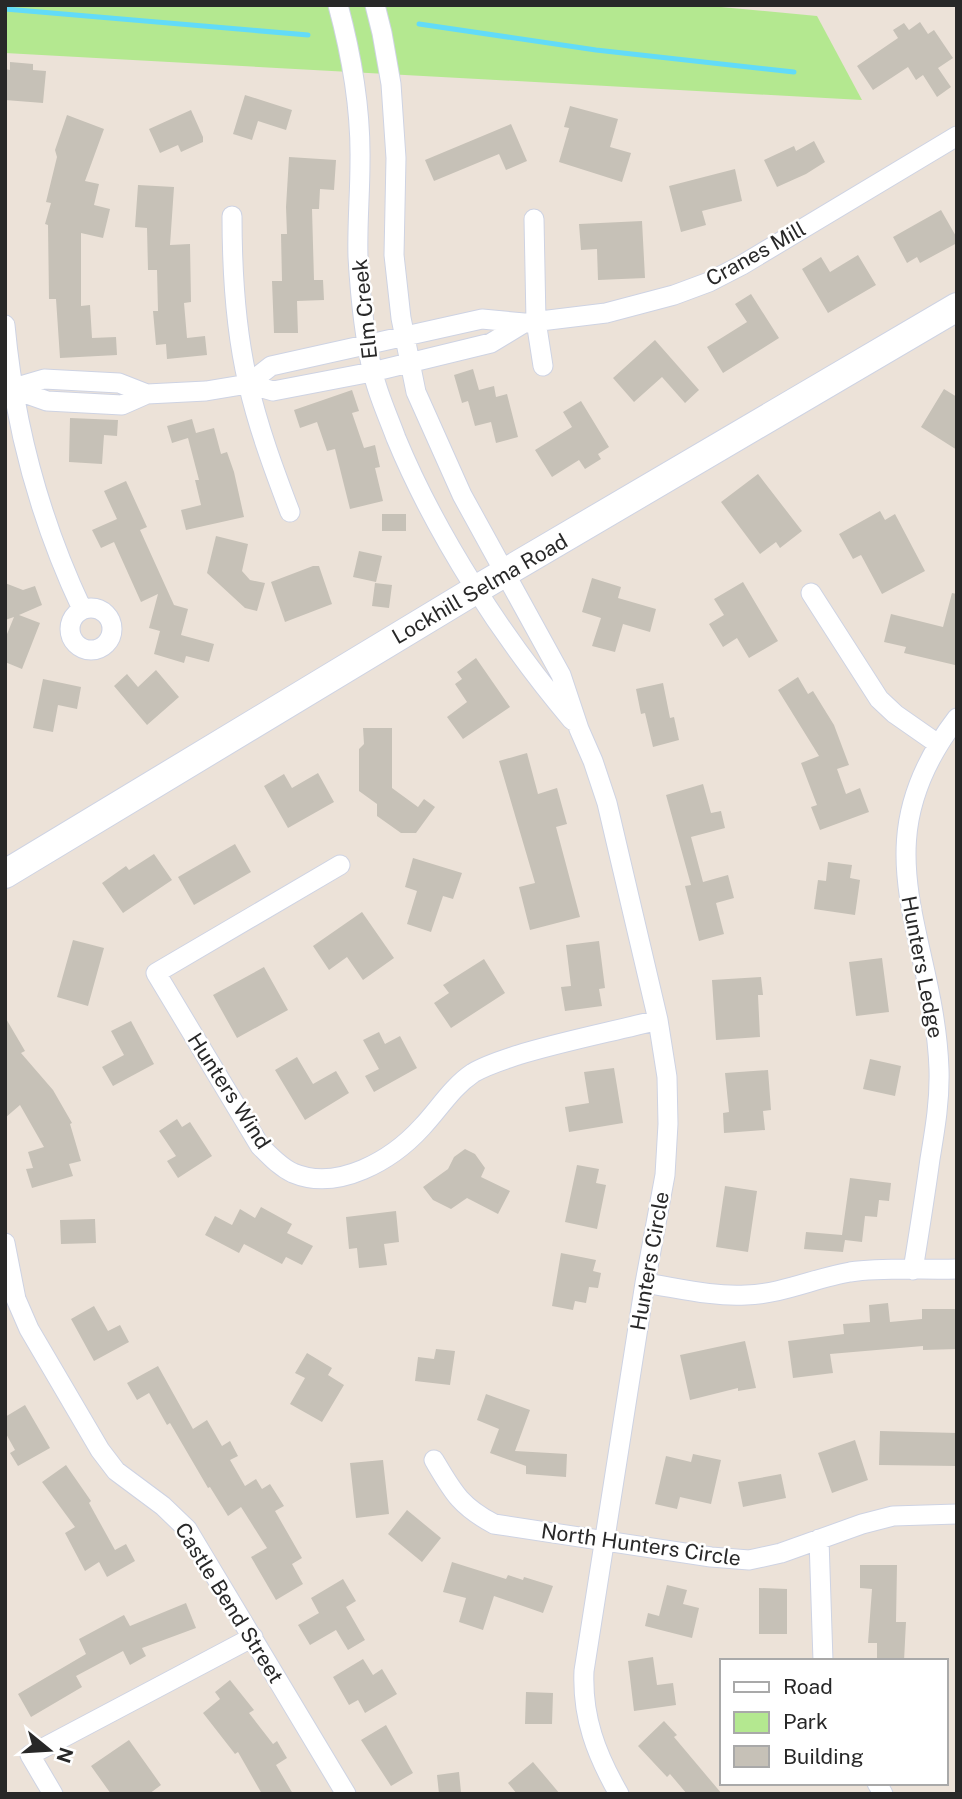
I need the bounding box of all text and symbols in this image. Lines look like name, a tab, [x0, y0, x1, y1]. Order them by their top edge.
street label: Cranes Mill	[702, 216, 810, 291]
street label: Elm Creek	[347, 258, 382, 360]
street label: Lockhill Selma Road	[388, 528, 572, 649]
street label: Hunters Ledge	[896, 894, 949, 1040]
street label: Hunters Wind	[183, 1028, 276, 1153]
street label: Hunters Circle	[625, 1190, 674, 1332]
street label: Castle Bend Street	[170, 1518, 289, 1687]
street label: North Hunters Circle	[540, 1518, 743, 1571]
legend	[720, 1659, 948, 1785]
text: Road	[783, 1674, 833, 1699]
text: Park	[783, 1709, 828, 1734]
north arrow	[14, 1715, 84, 1785]
text: Building	[783, 1744, 864, 1769]
text: N	[52, 1745, 78, 1766]

